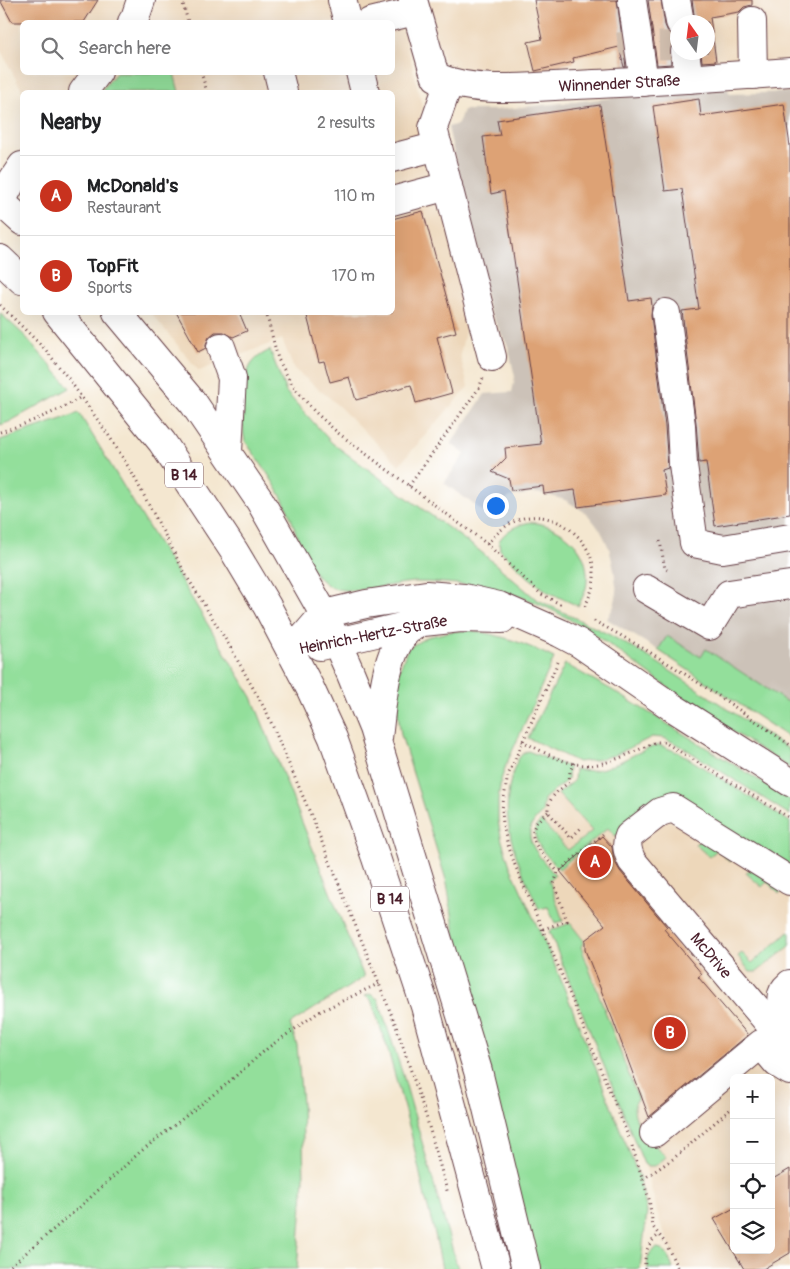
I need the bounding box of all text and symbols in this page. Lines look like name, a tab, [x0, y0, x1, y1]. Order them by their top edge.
north arrow	[670, 15, 715, 60]
search box	[20, 20, 395, 75]
icon: search	[38, 34, 66, 62]
text: Search here	[78, 36, 171, 60]
street label: Winnender Straße	[558, 70, 681, 97]
text: Nearby	[40, 109, 101, 136]
text: 2 results	[317, 113, 375, 133]
text: McDonald's	[87, 174, 178, 198]
text: A	[51, 186, 61, 206]
text: 110 m	[334, 186, 375, 206]
text: Restaurant	[87, 198, 161, 218]
text: TopFit	[87, 254, 139, 278]
text: B	[51, 266, 61, 286]
text: 170 m	[332, 266, 375, 286]
text: Sports	[87, 278, 132, 298]
road number: B 14	[165, 462, 203, 488]
your location	[483, 493, 509, 519]
street label: Heinrich-Hertz-Straße	[297, 611, 449, 659]
pin: A	[579, 843, 611, 881]
road number: B 14	[371, 886, 409, 912]
street label: McDrive	[686, 929, 736, 983]
pin: B	[654, 1014, 686, 1052]
map controls	[730, 1074, 775, 1254]
button: +	[730, 1074, 775, 1119]
button: −	[730, 1119, 775, 1164]
button: locate	[730, 1164, 775, 1209]
button: layers	[730, 1209, 775, 1254]

